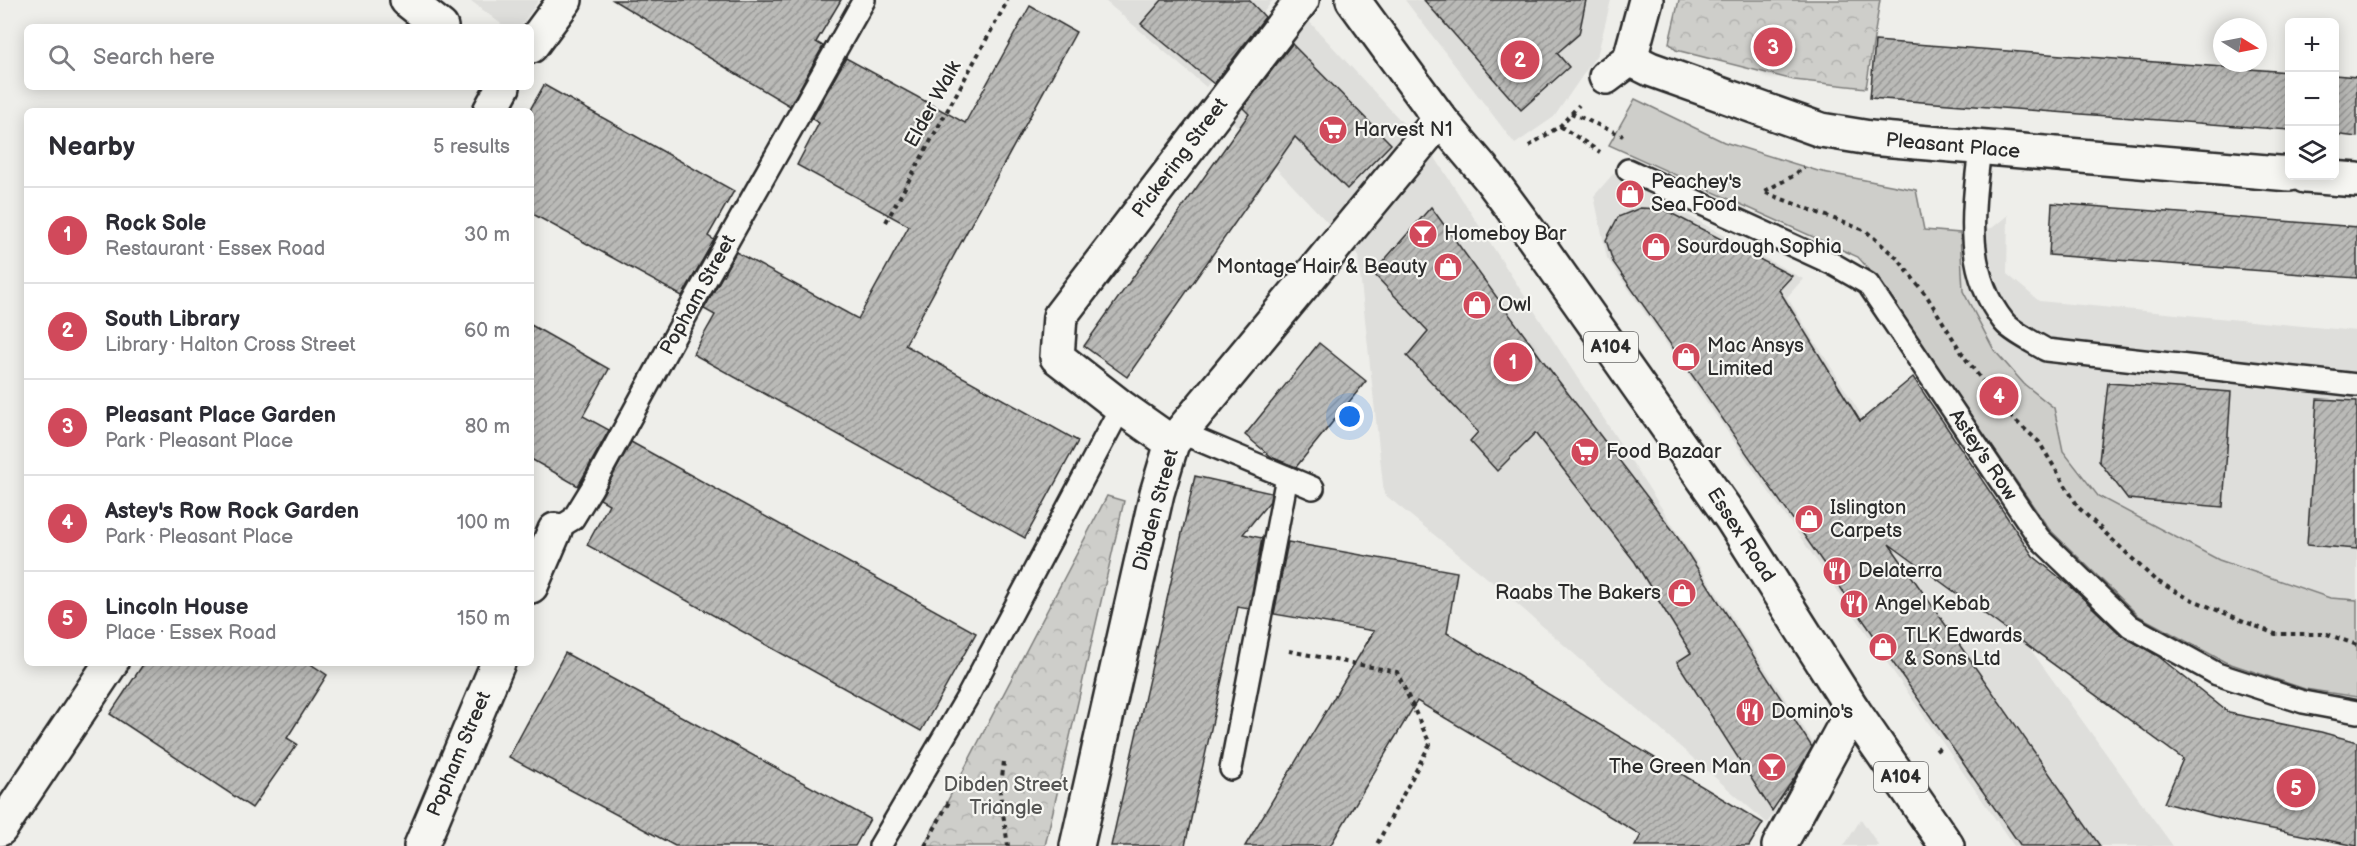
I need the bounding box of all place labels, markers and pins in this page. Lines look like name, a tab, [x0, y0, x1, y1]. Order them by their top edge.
pin: 3	[1754, 24, 1792, 70]
pin: 2	[1500, 38, 1540, 82]
supermarket icon: Harvest N1	[1317, 114, 1349, 146]
place label: Harvest N1	[1354, 118, 1453, 142]
place label: Peachey's Sea Food	[1651, 170, 1741, 217]
shop icon: Peachey's Sea Food	[1614, 178, 1646, 210]
bar icon: Homeboy Bar	[1407, 218, 1439, 250]
place label: Homeboy Bar	[1444, 222, 1567, 246]
shop icon: Sourdough Sophia	[1640, 231, 1672, 263]
place label: Sourdough Sophia	[1677, 235, 1842, 259]
shop icon: Montage Hair & Beauty	[1432, 251, 1464, 283]
place label: Montage Hair & Beauty	[1216, 255, 1427, 279]
shop icon: Owl	[1461, 289, 1493, 321]
place label: Owl	[1498, 293, 1531, 317]
place label: Mac Ansys Limited	[1707, 334, 1804, 381]
pin: 1	[1494, 340, 1532, 385]
shop icon: Mac Ansys Limited	[1670, 341, 1702, 373]
pin: 4	[1980, 374, 2018, 418]
supermarket icon: Food Bazaar	[1569, 436, 1601, 468]
place label: Food Bazaar	[1606, 440, 1722, 464]
place label: Islington Carpets	[1830, 496, 1906, 543]
shop icon: Islington Carpets	[1793, 503, 1825, 535]
restaurant icon: Delaterra	[1821, 555, 1853, 587]
place label: Delaterra	[1858, 559, 1943, 583]
shop icon: Raabs The Bakers	[1666, 577, 1698, 609]
place label: Raabs The Bakers	[1495, 581, 1661, 605]
restaurant icon: Angel Kebab	[1838, 588, 1870, 620]
place label: Angel Kebab	[1875, 592, 1990, 616]
place label: TLK Edwards & Sons Ltd	[1904, 624, 2023, 671]
shop icon: TLK Edwards & Sons Ltd	[1867, 631, 1899, 663]
restaurant icon: Domino's	[1734, 696, 1766, 728]
place label: Domino's	[1771, 700, 1853, 724]
bar icon: The Green Man	[1756, 751, 1788, 783]
place label: The Green Man	[1609, 755, 1751, 779]
pin: 5	[2276, 766, 2316, 810]

